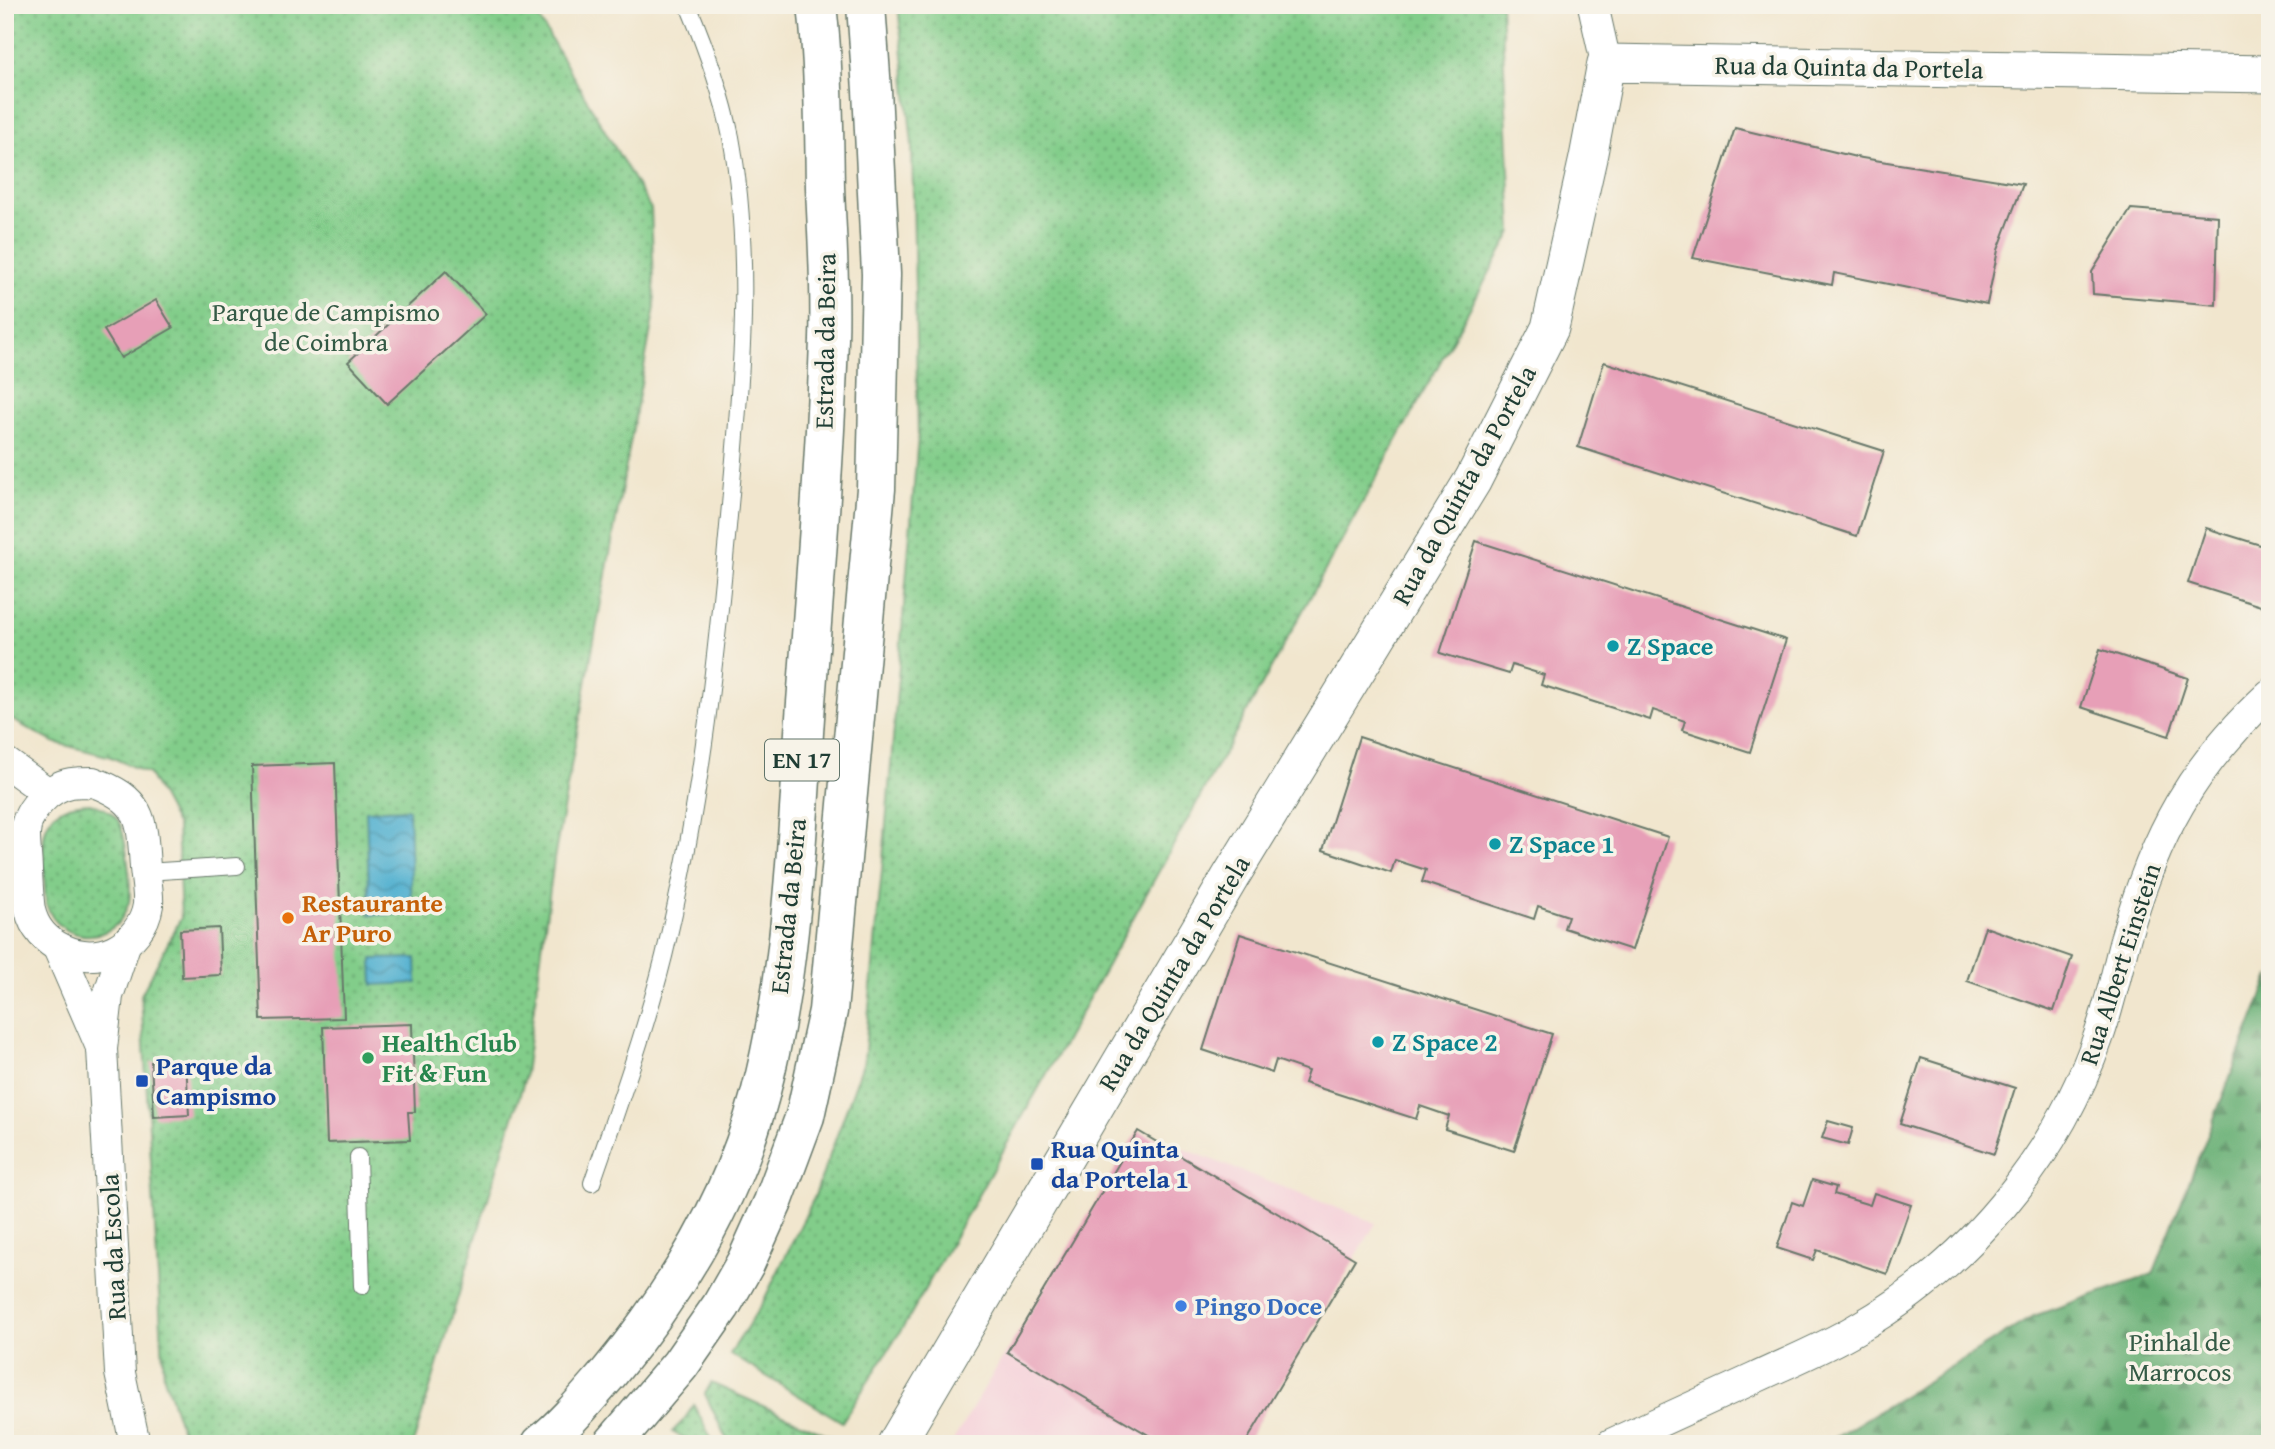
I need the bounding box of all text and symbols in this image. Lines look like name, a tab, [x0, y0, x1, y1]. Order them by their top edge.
street label: Rua da Quinta da Portela	[1714, 45, 1984, 88]
street label: Estrada da Beira	[803, 252, 846, 429]
park label: Parque de Campismo de Coimbra	[212, 292, 440, 361]
street label: Rua da Quinta da Portela	[1381, 357, 1546, 612]
place label: Z Space	[1627, 626, 1714, 665]
marker: Z Space	[1605, 638, 1621, 654]
road number: EN 17	[765, 740, 839, 780]
street label: Estrada da Beira	[759, 816, 816, 996]
place label: Z Space 1	[1509, 824, 1615, 863]
marker: Z Space 1	[1487, 836, 1503, 852]
street label: Rua da Quinta da Portela	[1088, 847, 1260, 1098]
street label: Rua Albert Einstein	[2069, 858, 2171, 1070]
place label: Restaurante Ar Puro	[302, 883, 443, 952]
marker: Restaurante Ar Puro	[280, 910, 296, 926]
place label: Z Space 2	[1392, 1022, 1498, 1061]
place label: Health Club Fit & Fun	[382, 1023, 517, 1092]
marker: Z Space 2	[1370, 1034, 1386, 1050]
place label: Parque da Campismo	[156, 1046, 277, 1115]
marker: Health Club Fit & Fun	[360, 1050, 376, 1066]
marker: Parque da Campismo	[134, 1073, 150, 1089]
place label: Rua Quinta da Portela 1	[1051, 1129, 1189, 1198]
marker: Rua Quinta da Portela 1	[1029, 1156, 1045, 1172]
street label: Rua da Escola	[89, 1172, 136, 1321]
place label: Pingo Doce	[1195, 1286, 1323, 1325]
marker: Pingo Doce	[1173, 1298, 1189, 1314]
park label: Pinhal de Marrocos	[2128, 1322, 2232, 1391]

